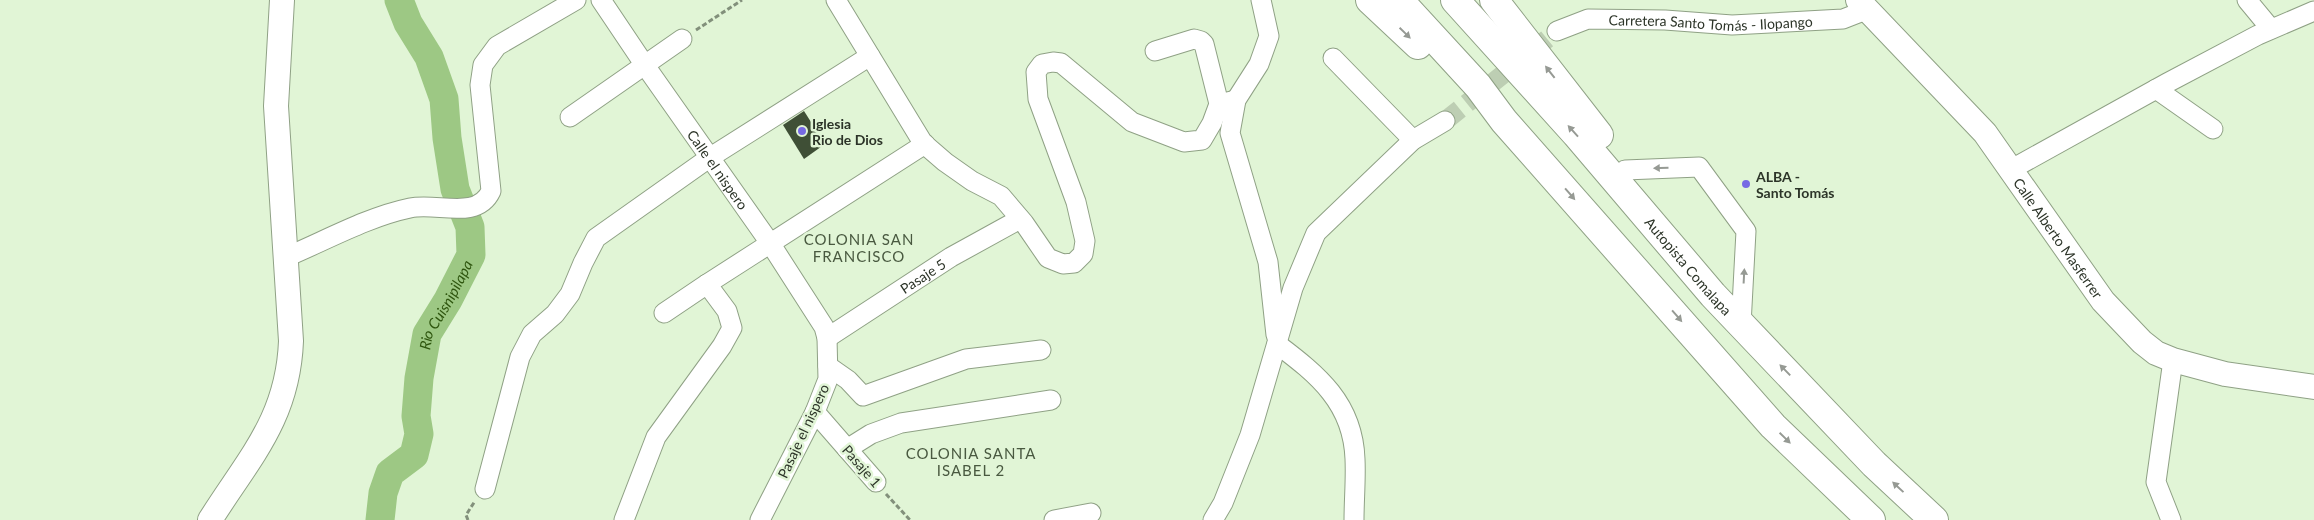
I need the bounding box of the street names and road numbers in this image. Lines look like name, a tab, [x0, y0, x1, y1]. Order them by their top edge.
street label: Carretera Santo Tomás - Ilopango	[1609, 11, 1813, 34]
street label: Calle el nispero	[684, 126, 752, 213]
street label: Calle Alberto Masferrer	[2010, 174, 2107, 301]
street label: Autopista Comalapa	[1642, 213, 1736, 318]
street label: Pasaje 5	[897, 255, 948, 297]
street label: Pasaje el nispero	[774, 381, 832, 481]
street label: Pasaje 1	[839, 441, 885, 491]

